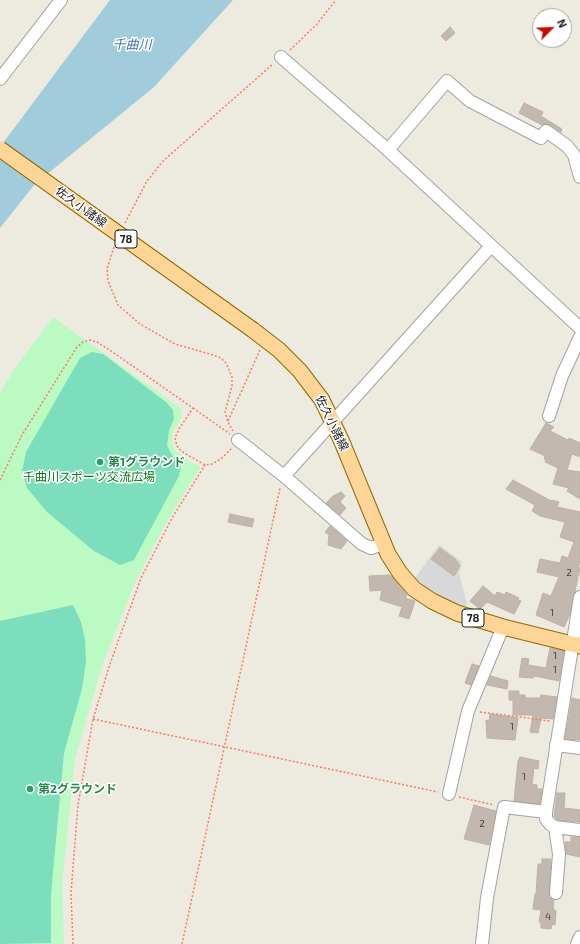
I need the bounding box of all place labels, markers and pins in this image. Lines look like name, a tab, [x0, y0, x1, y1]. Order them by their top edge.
place label: 第1グラウンド	[108, 455, 185, 469]
marker: 第1グラウンド	[95, 457, 105, 467]
place label: 第2グラウンド	[38, 782, 117, 796]
marker: 第2グラウンド	[25, 784, 35, 794]

